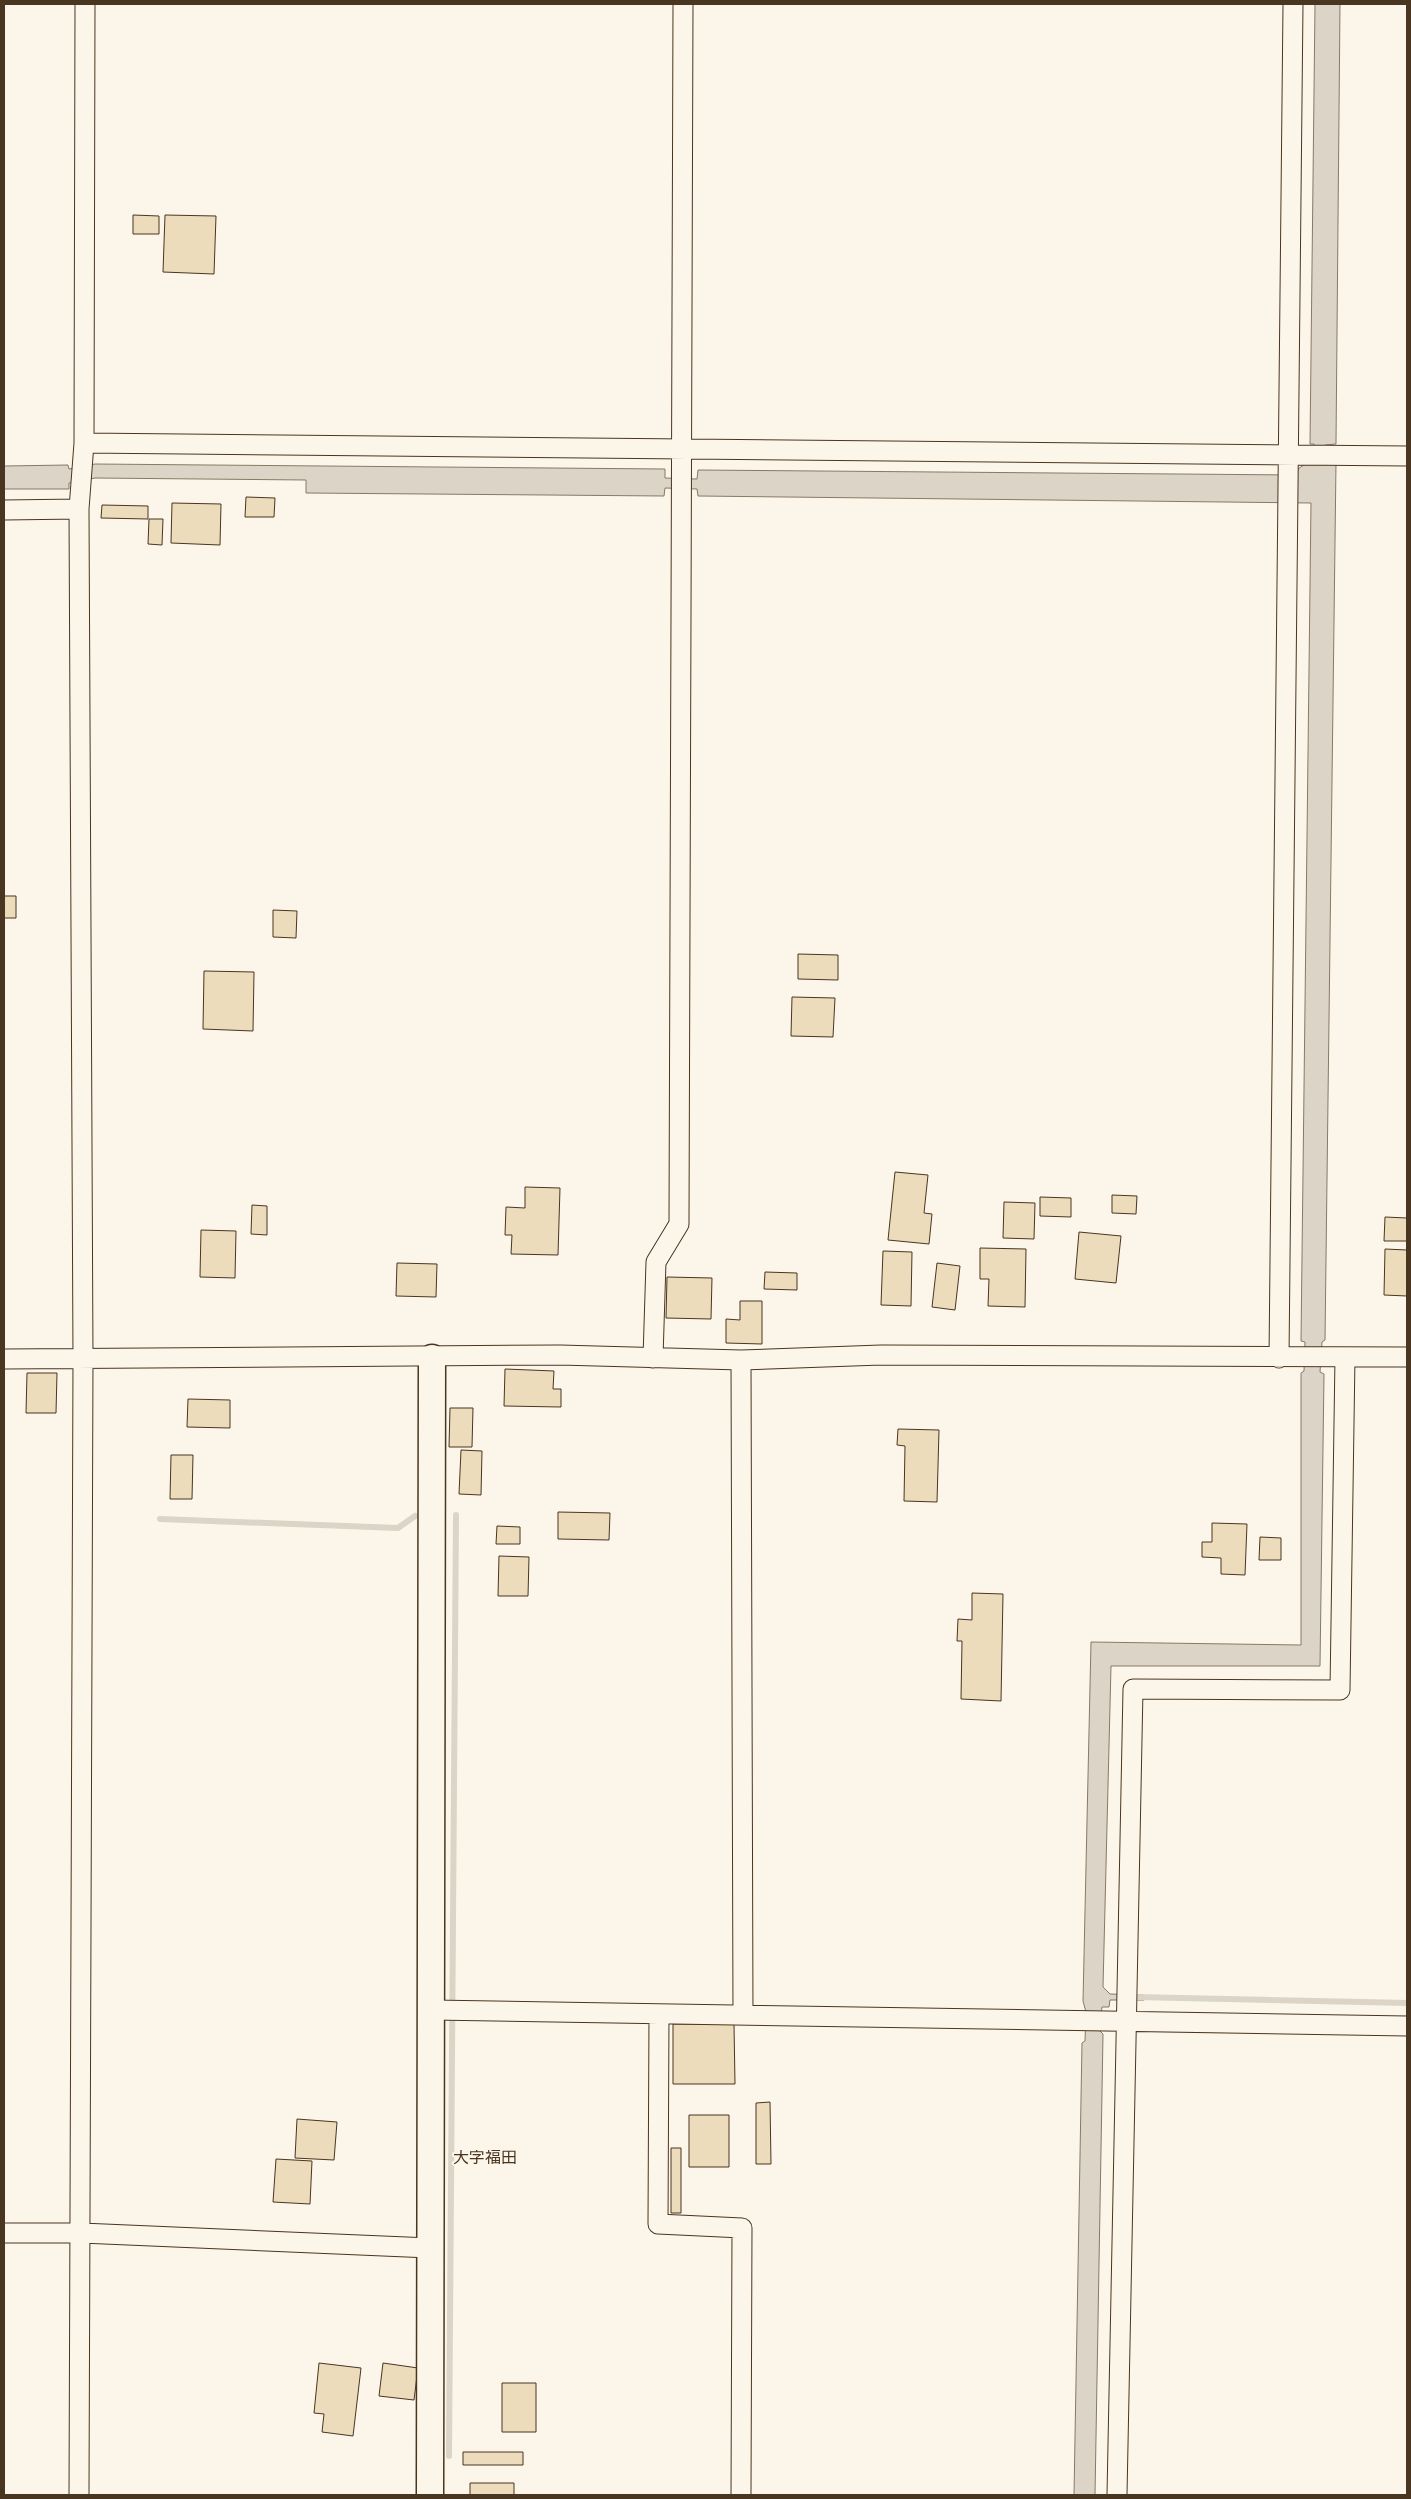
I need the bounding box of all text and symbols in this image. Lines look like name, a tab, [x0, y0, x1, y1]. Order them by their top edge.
district label: 大字福田	[453, 2148, 517, 2167]

